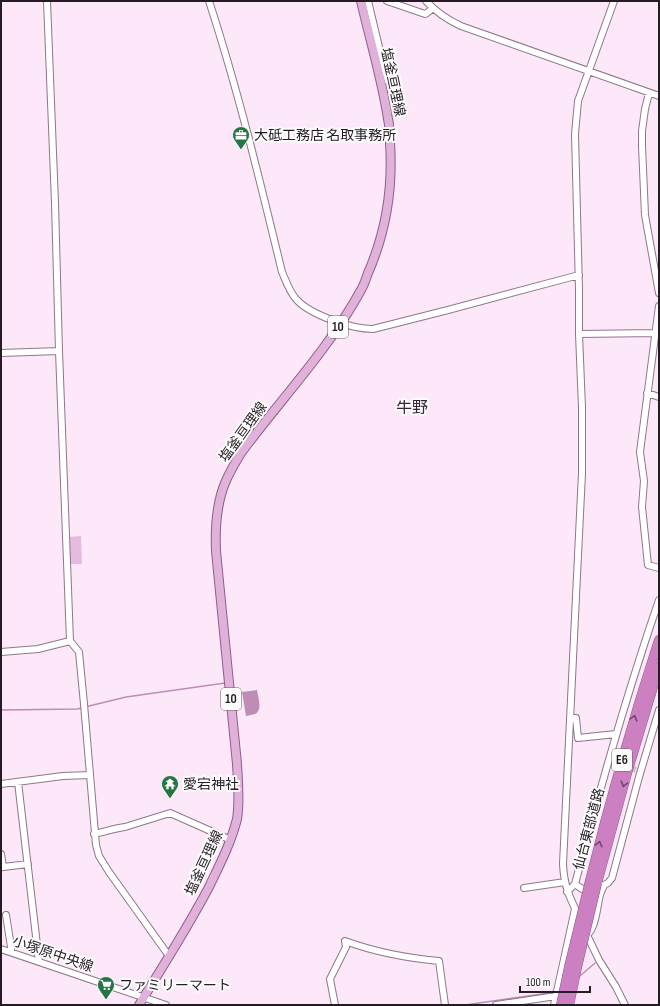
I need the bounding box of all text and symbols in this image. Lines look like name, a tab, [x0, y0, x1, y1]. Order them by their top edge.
street label: 塩釜亘理線	[377, 46, 409, 118]
office icon: 大砥工務店 名取事務所	[231, 125, 251, 150]
place label: 大砥工務店 名取事務所	[254, 127, 396, 144]
road number: 10	[328, 316, 348, 338]
street label: 塩釜亘理線	[216, 399, 270, 465]
district label: 牛野	[396, 399, 428, 418]
road number: 10	[221, 688, 241, 710]
one-way arrow	[629, 715, 638, 722]
road number: E6	[612, 749, 632, 771]
temple icon: 愛宕神社	[160, 774, 180, 799]
place label: 愛宕神社	[183, 776, 239, 793]
one-way arrow	[620, 781, 628, 788]
street label: 仙台東部道路	[570, 786, 608, 872]
street label: 塩釜亘理線	[182, 828, 226, 898]
one-way arrow	[595, 840, 603, 847]
street label: 小塚原中央線	[11, 932, 95, 976]
scale bar	[520, 968, 590, 994]
supermarket icon: ファミリーマート	[96, 975, 116, 1000]
text: 100 m	[526, 975, 551, 990]
place label: ファミリーマート	[119, 977, 231, 994]

